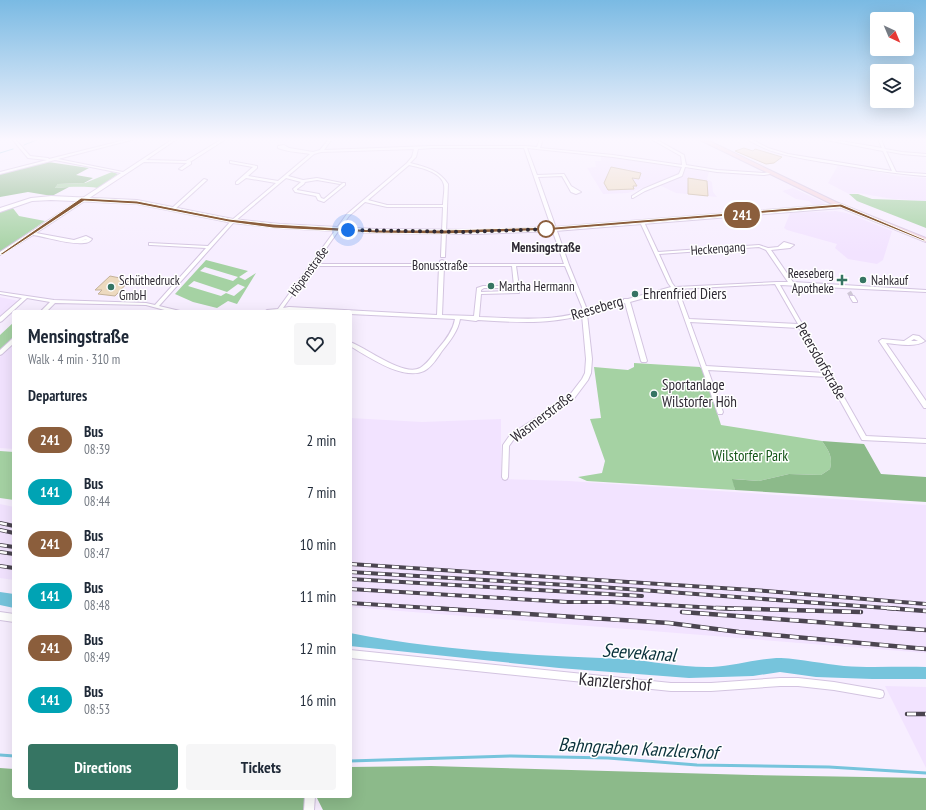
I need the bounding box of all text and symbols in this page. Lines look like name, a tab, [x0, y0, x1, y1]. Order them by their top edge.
north arrow	[870, 12, 914, 56]
map controls	[870, 12, 914, 108]
button: layers	[870, 64, 914, 108]
line badge: 241	[719, 202, 765, 228]
text: 241	[732, 206, 752, 224]
your location	[338, 220, 358, 240]
marker: Mensingstraße	[537, 220, 555, 238]
street label: Heckengang	[690, 238, 746, 259]
place label: Mensingstraße	[511, 239, 581, 256]
street label: Höpenstraße	[285, 243, 332, 300]
street label: Bonusstraße	[412, 257, 468, 274]
place label: Reeseberg Apotheke	[788, 265, 834, 297]
place label: Schüthedruck GmbH	[119, 272, 180, 304]
place label: Nahkauf	[871, 272, 909, 289]
marker: Reeseberg Apotheke	[837, 275, 847, 285]
marker: Nahkauf	[858, 275, 868, 285]
place label: Martha Hermann	[499, 278, 575, 295]
marker: Martha Hermann	[486, 281, 496, 291]
marker: Schüthedruck GmbH	[106, 282, 116, 292]
place label: Ehrenfried Diers	[643, 284, 727, 303]
marker: Ehrenfried Diers	[630, 289, 640, 299]
street label: Reeseberg	[569, 291, 625, 324]
street label: Petersdorfstraße	[792, 319, 851, 403]
button: heart	[294, 323, 336, 365]
text: Mensingstraße	[28, 324, 129, 348]
text: Walk · 4 min · 310 m	[28, 351, 120, 368]
place label: Sportanlage Wilstorfer Höh	[662, 375, 737, 411]
text: Departures	[28, 386, 87, 405]
street label: Wasmerstraße	[507, 387, 577, 446]
marker: Sportanlage Wilstorfer Höh	[649, 389, 659, 399]
text: Bus	[84, 422, 103, 441]
text: 241	[40, 431, 60, 449]
text: 2 min	[306, 431, 336, 450]
text: 08:39	[84, 441, 110, 458]
park label: Wilstorfer Park	[712, 446, 788, 465]
text: Bus	[84, 474, 103, 493]
text: 141	[40, 483, 60, 501]
text: 7 min	[307, 483, 336, 502]
text: 08:44	[84, 493, 110, 510]
text: Bus	[84, 526, 103, 545]
text: 241	[40, 535, 60, 553]
text: 10 min	[300, 535, 336, 554]
text: 08:47	[84, 545, 110, 562]
text: Bus	[84, 578, 103, 597]
text: 141	[40, 587, 60, 605]
text: 11 min	[300, 587, 336, 606]
text: 08:48	[84, 597, 110, 614]
text: Bus	[84, 630, 103, 649]
water label: Seevekanal	[601, 637, 678, 667]
text: 241	[40, 639, 60, 657]
text: 12 min	[300, 639, 336, 658]
text: 08:49	[84, 649, 110, 666]
street label: Kanzlershof	[578, 667, 654, 696]
text: Bus	[84, 682, 103, 701]
text: 141	[40, 691, 60, 709]
text: 16 min	[300, 691, 336, 710]
text: 08:53	[84, 701, 110, 718]
water label: Bahngraben Kanzlershof	[558, 732, 722, 764]
button: Directions	[28, 744, 178, 790]
button: Tickets	[186, 744, 336, 790]

